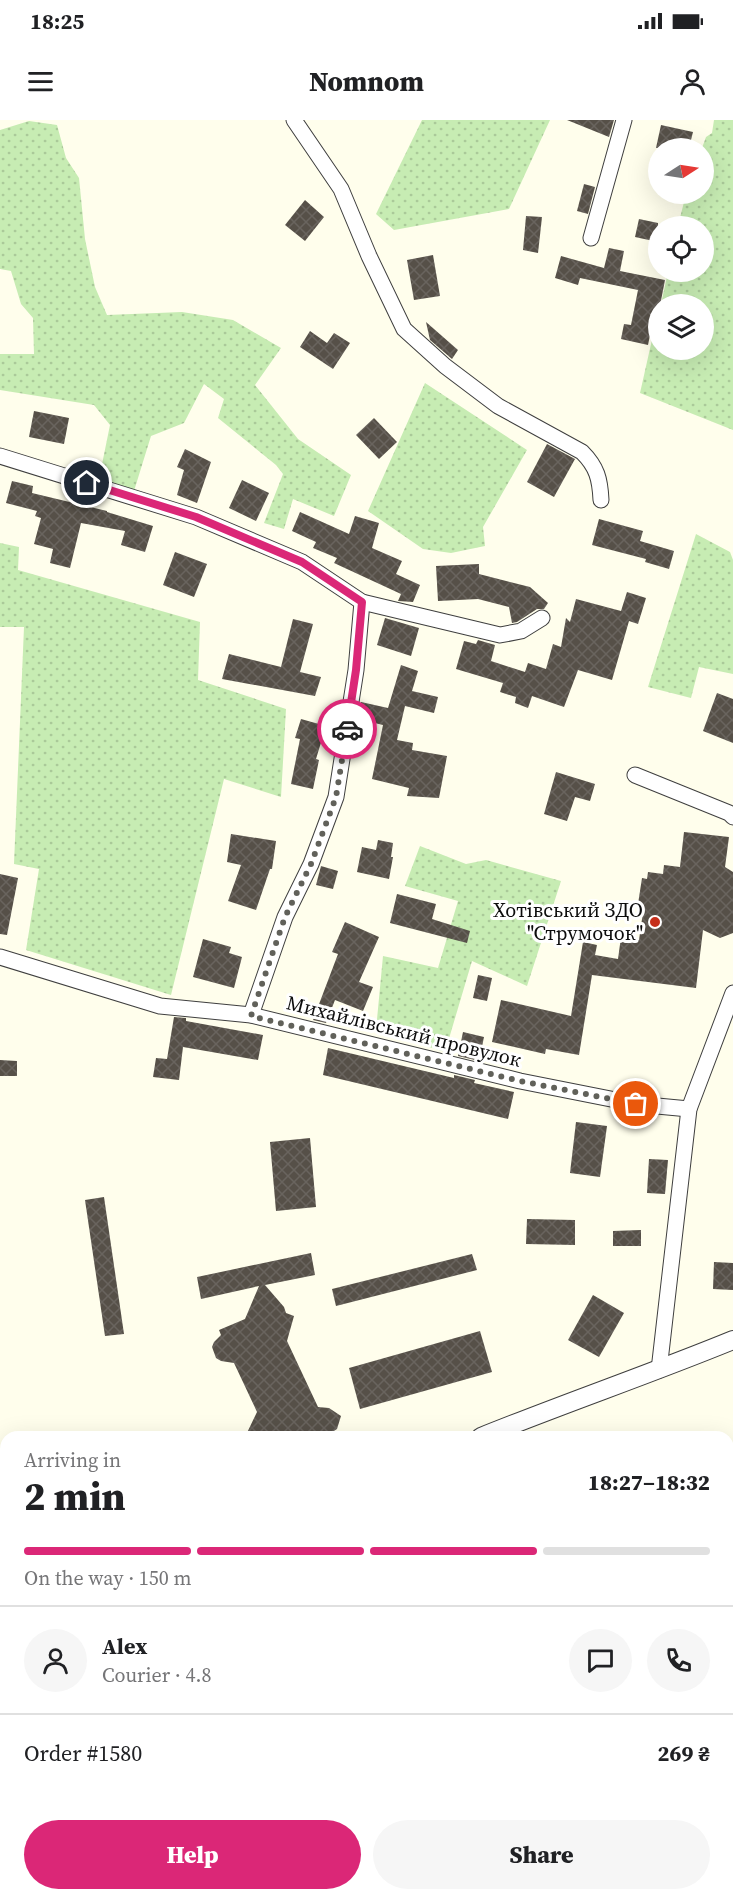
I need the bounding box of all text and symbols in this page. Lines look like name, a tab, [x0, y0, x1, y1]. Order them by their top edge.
text: 18:25	[30, 6, 84, 36]
text: Nomnom	[309, 63, 424, 100]
icon: menu	[24, 65, 57, 98]
icon: person	[676, 65, 709, 98]
north arrow	[648, 138, 714, 204]
map controls	[648, 138, 714, 360]
button: locate	[648, 216, 714, 282]
button: layers	[648, 294, 714, 360]
pin	[61, 457, 112, 508]
icon: home	[70, 466, 103, 499]
courier	[317, 699, 377, 759]
icon: car	[331, 713, 364, 746]
place label: Хотівський ЗДО "Струмочок"	[493, 896, 643, 947]
marker: Хотівський ЗДО "Струмочок"	[648, 915, 662, 929]
street label: Михайлівський провулок	[284, 988, 524, 1074]
pin	[610, 1078, 661, 1129]
icon: bag	[619, 1087, 652, 1120]
text: Arriving in	[24, 1446, 121, 1474]
text: 18:27–18:32	[588, 1467, 710, 1497]
text: 2 min	[24, 1470, 126, 1523]
text: On the way · 150 m	[24, 1564, 191, 1592]
button: person	[24, 1629, 87, 1692]
button: chat	[569, 1629, 632, 1692]
button: phone	[647, 1629, 710, 1692]
text: Alex	[102, 1631, 147, 1661]
text: Courier · 4.8	[102, 1661, 211, 1689]
text: Order #1580	[24, 1738, 142, 1768]
text: 269 ₴	[658, 1738, 710, 1768]
button: Help	[24, 1820, 361, 1889]
button: Share	[373, 1820, 710, 1889]

